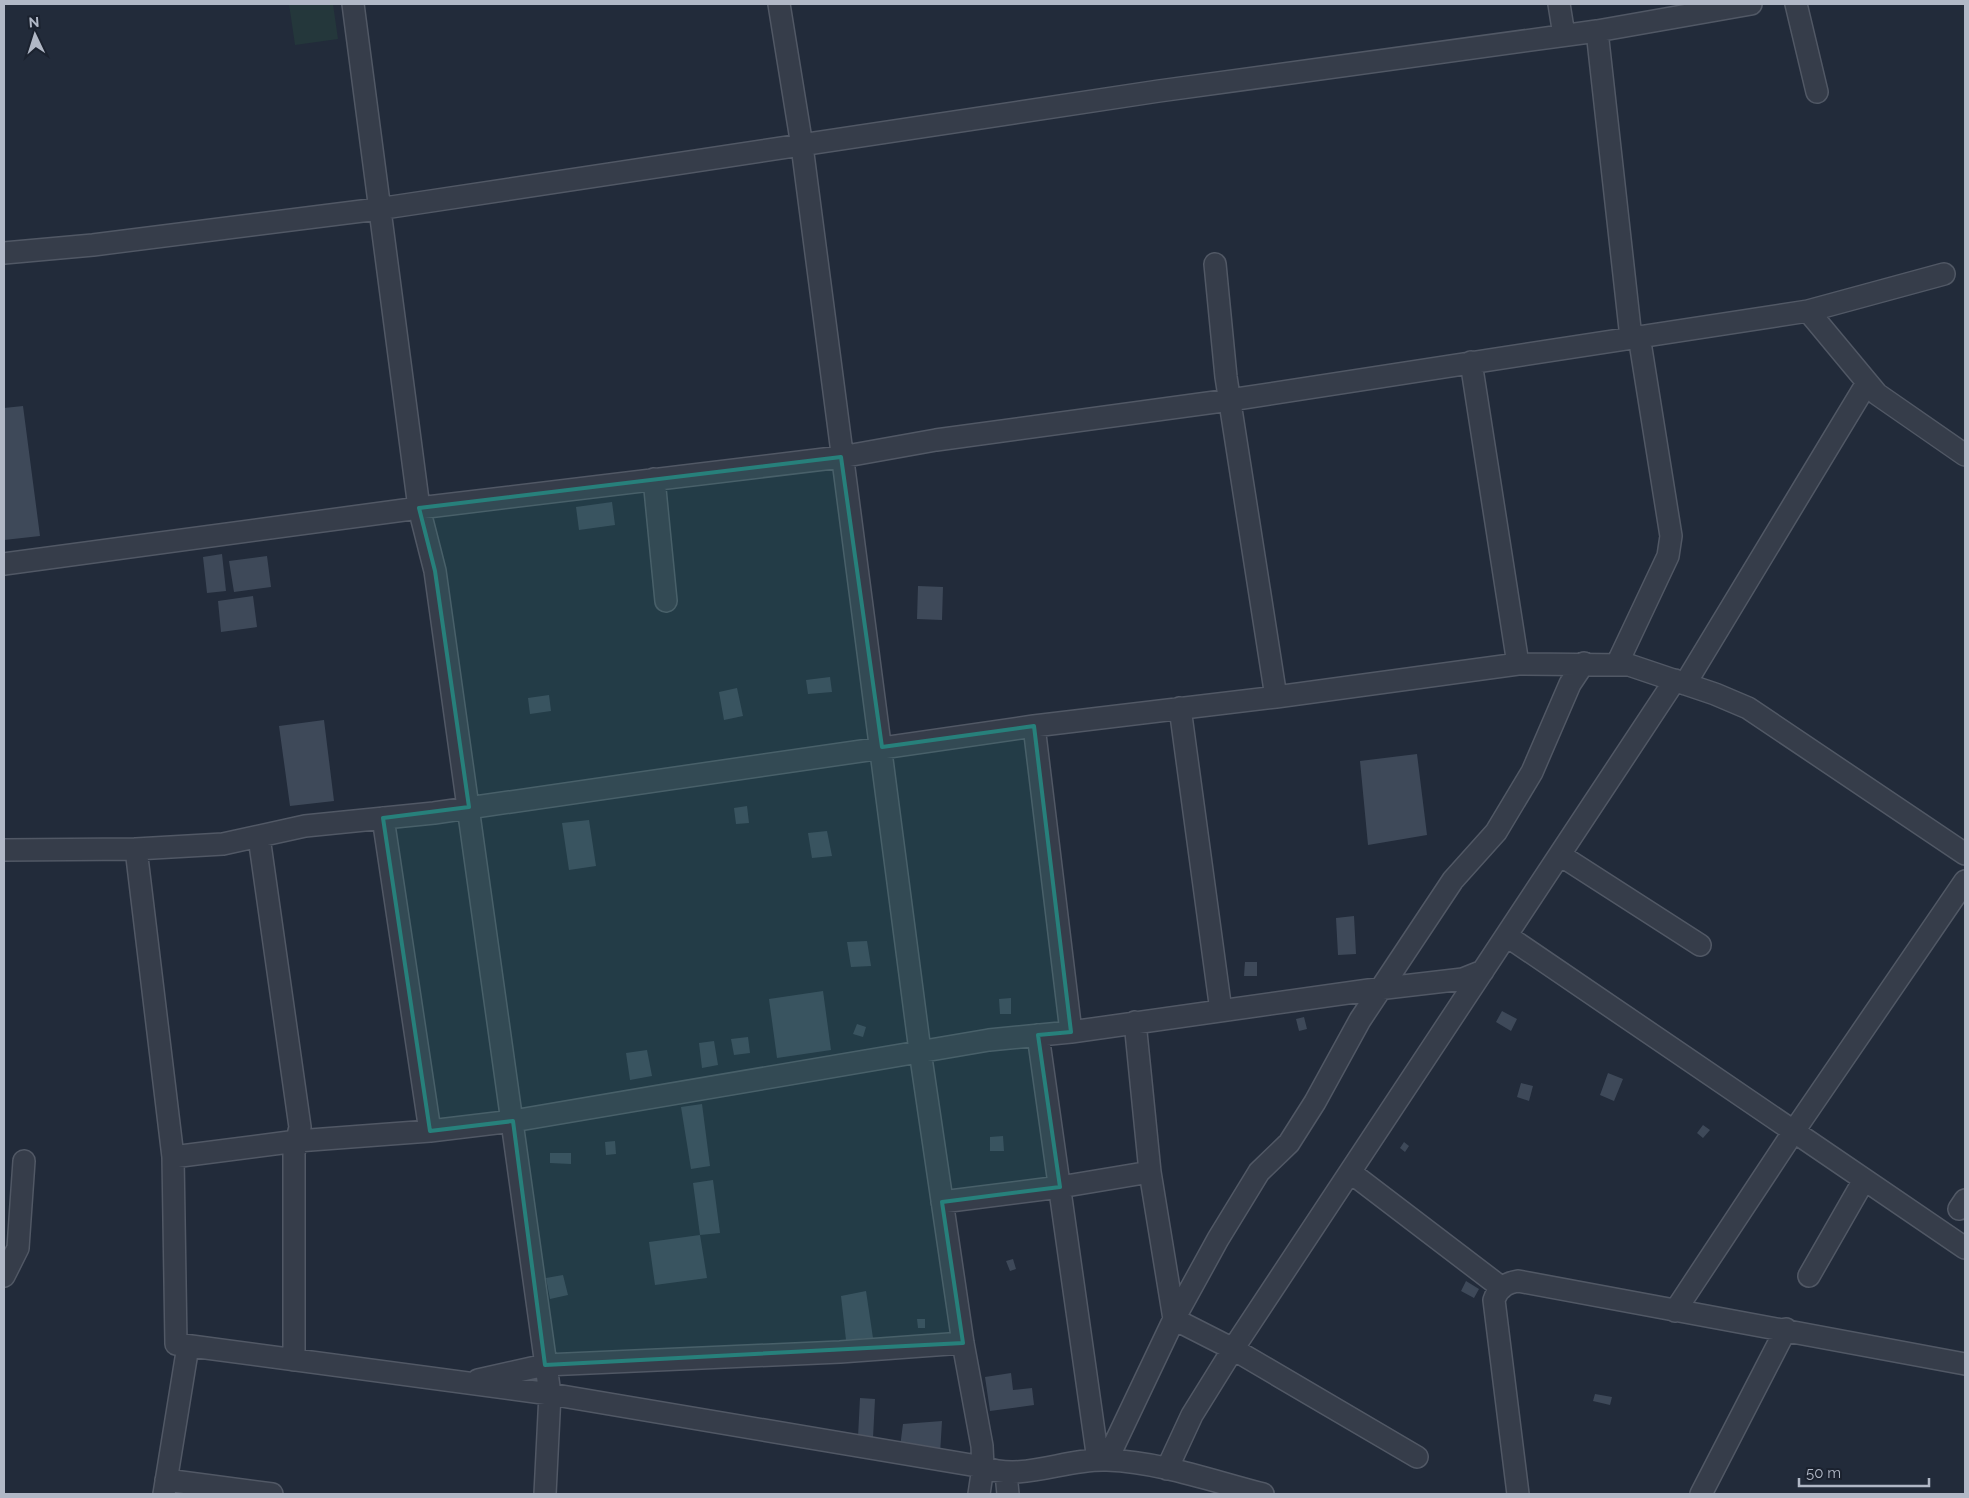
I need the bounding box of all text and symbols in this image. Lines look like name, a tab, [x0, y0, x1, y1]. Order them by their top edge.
north arrow	[10, 10, 60, 60]
text: N	[28, 14, 40, 30]
scale bar	[1799, 1456, 1929, 1488]
text: 50 m	[1806, 1464, 1841, 1482]

